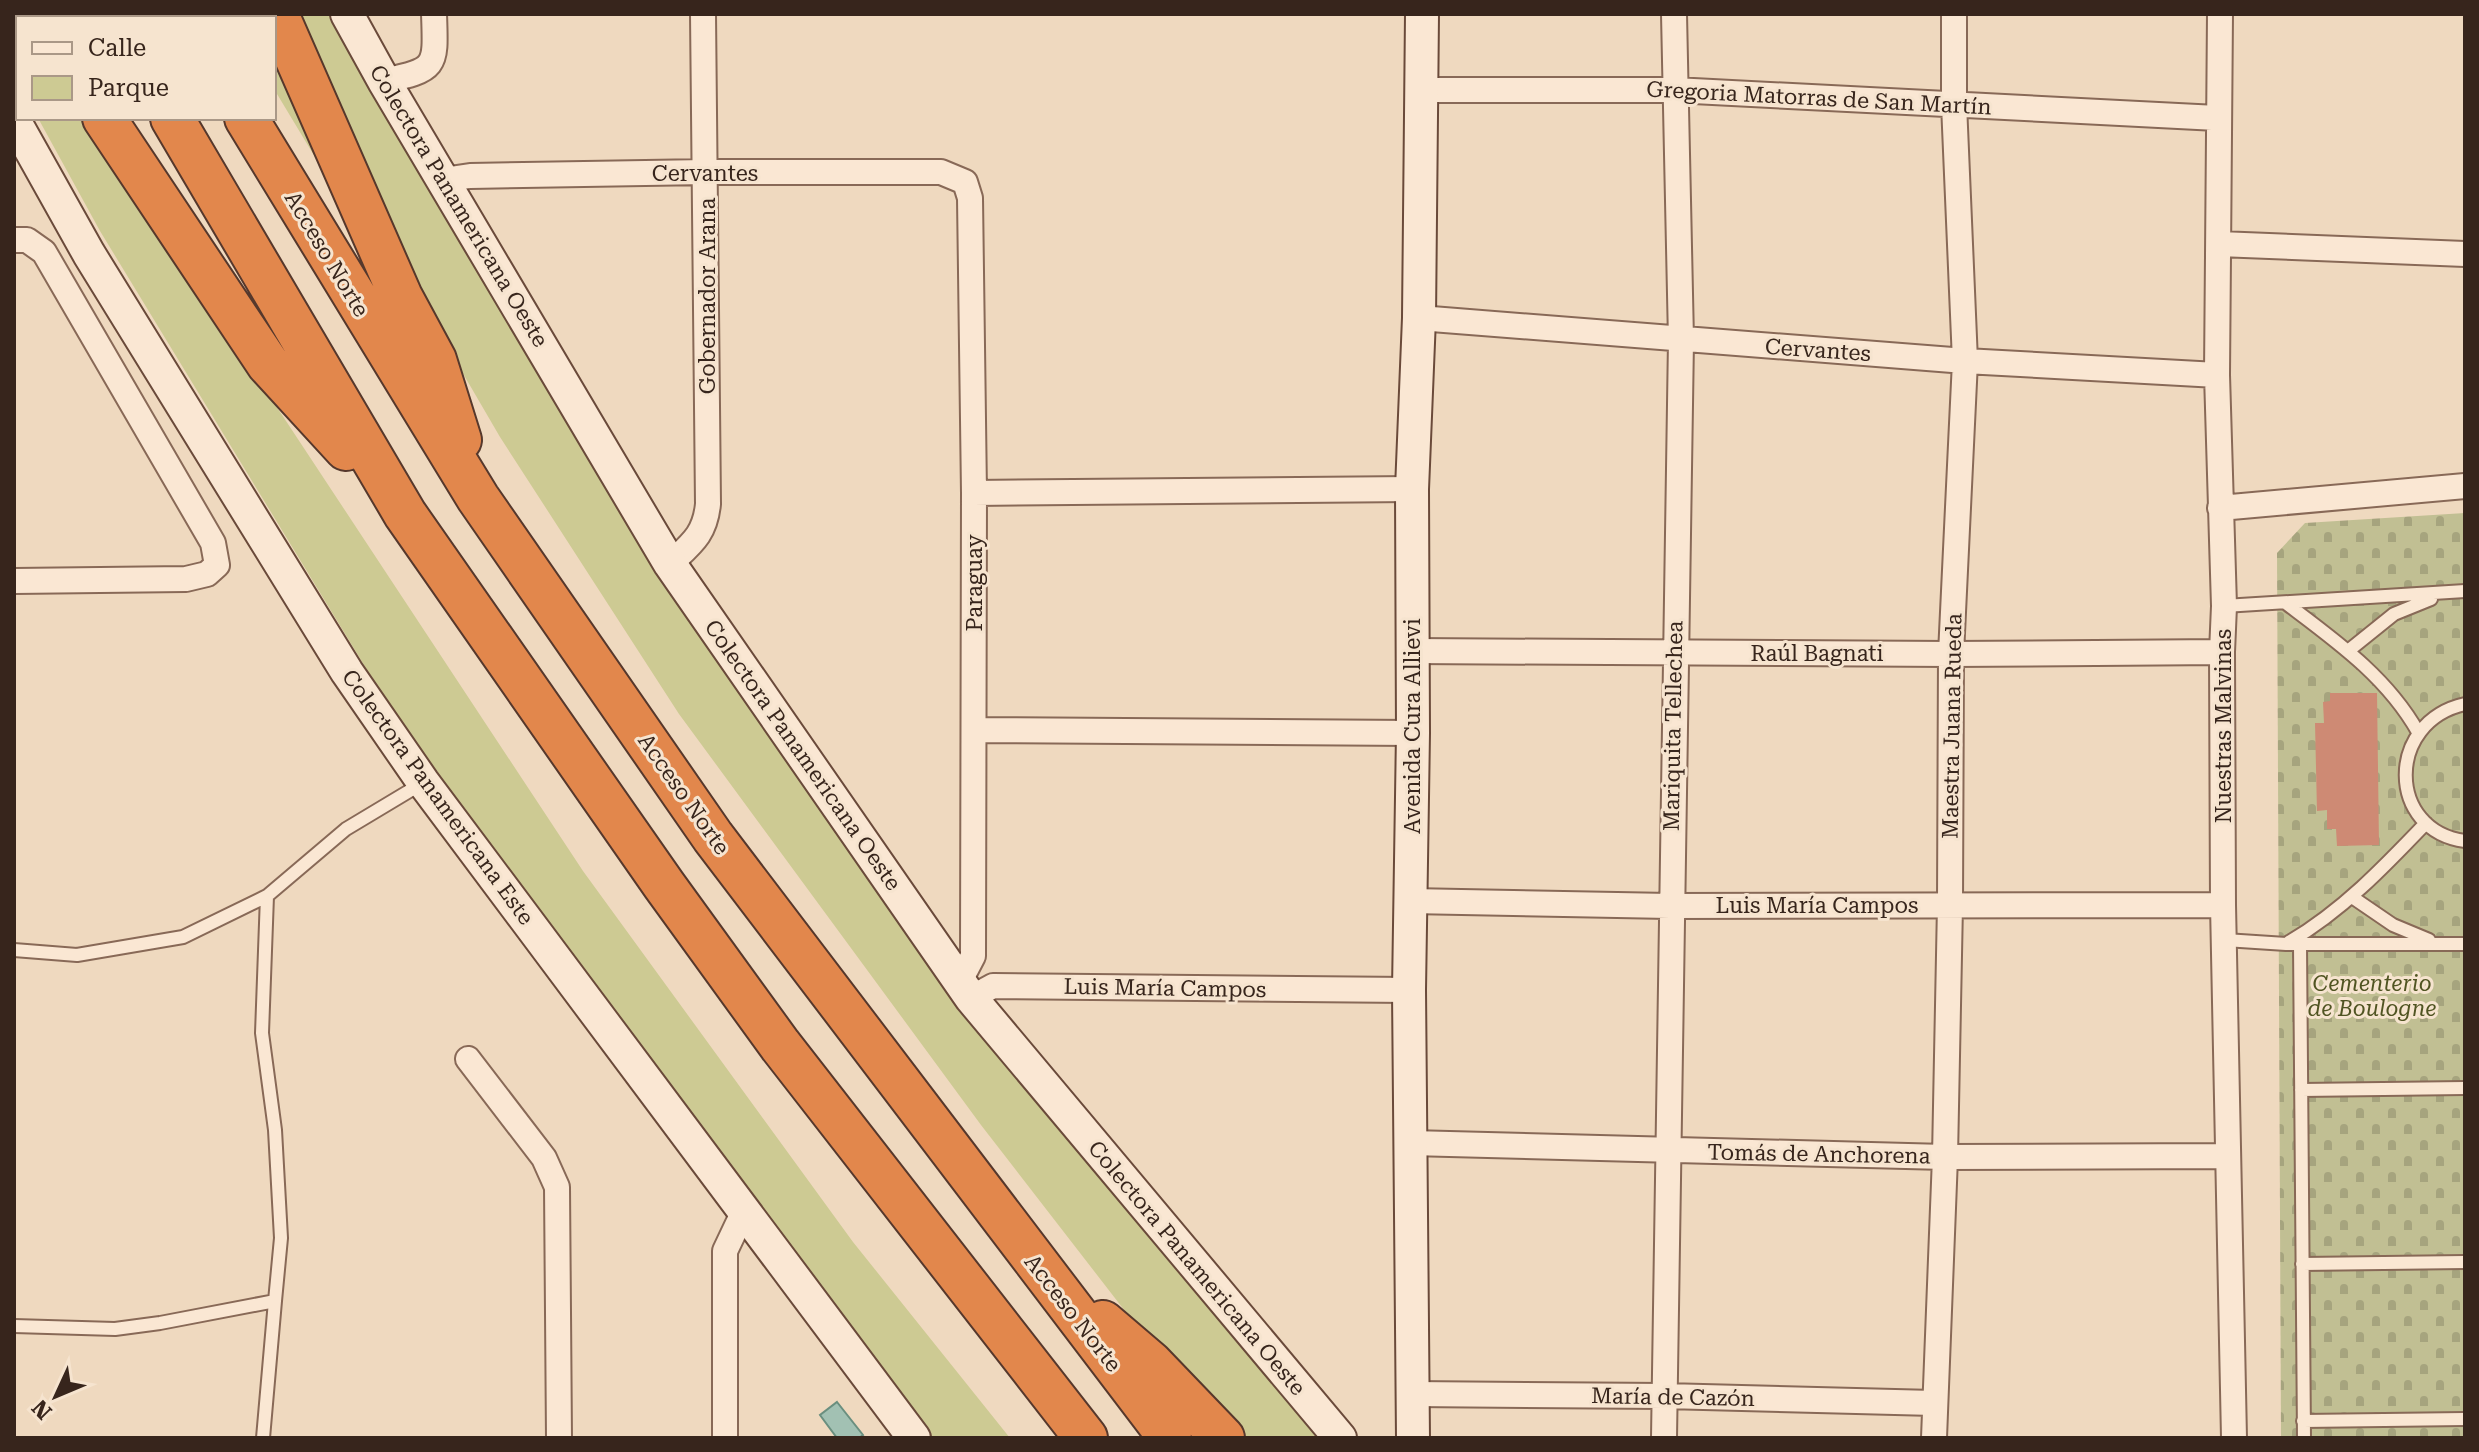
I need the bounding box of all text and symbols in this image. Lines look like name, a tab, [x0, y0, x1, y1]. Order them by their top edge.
legend	[16, 16, 276, 120]
text: Calle	[88, 34, 146, 62]
street label: Colectora Panamericana Oeste	[365, 61, 553, 351]
text: Parque	[88, 74, 169, 102]
street label: Gregoria Matorras de San Martín	[1646, 76, 1992, 120]
street label: Cervantes	[652, 161, 758, 186]
street label: Acceso Norte	[280, 187, 374, 321]
street label: Gobernador Arana	[695, 198, 720, 394]
street label: Cervantes	[1764, 334, 1872, 366]
street label: Paraguay	[962, 535, 987, 631]
street label: Maestra Juana Rueda	[1938, 613, 1966, 839]
street label: Colectora Panamericana Oeste	[700, 615, 906, 895]
street label: Avenida Cura Allievi	[1400, 618, 1425, 834]
street label: Mariquita Tellechea	[1659, 621, 1687, 831]
street label: Nuestras Malvinas	[2211, 629, 2236, 823]
street label: Raúl Bagnati	[1750, 641, 1884, 666]
street label: Colectora Panamericana Este	[337, 665, 539, 929]
street label: Acceso Norte	[633, 729, 735, 859]
street label: Luis María Campos	[1716, 893, 1918, 918]
park label: Cementerio de Boulogne	[2308, 971, 2436, 1021]
street label: Luis María Campos	[1063, 974, 1267, 1002]
street label: Colectora Panamericana Oeste	[1083, 1136, 1311, 1400]
street label: Tomás de Anchorena	[1707, 1140, 1931, 1168]
street label: Acceso Norte	[1020, 1249, 1126, 1377]
north arrow	[16, 1356, 96, 1436]
street label: María de Cazón	[1591, 1383, 1755, 1411]
text: N	[27, 1395, 57, 1424]

